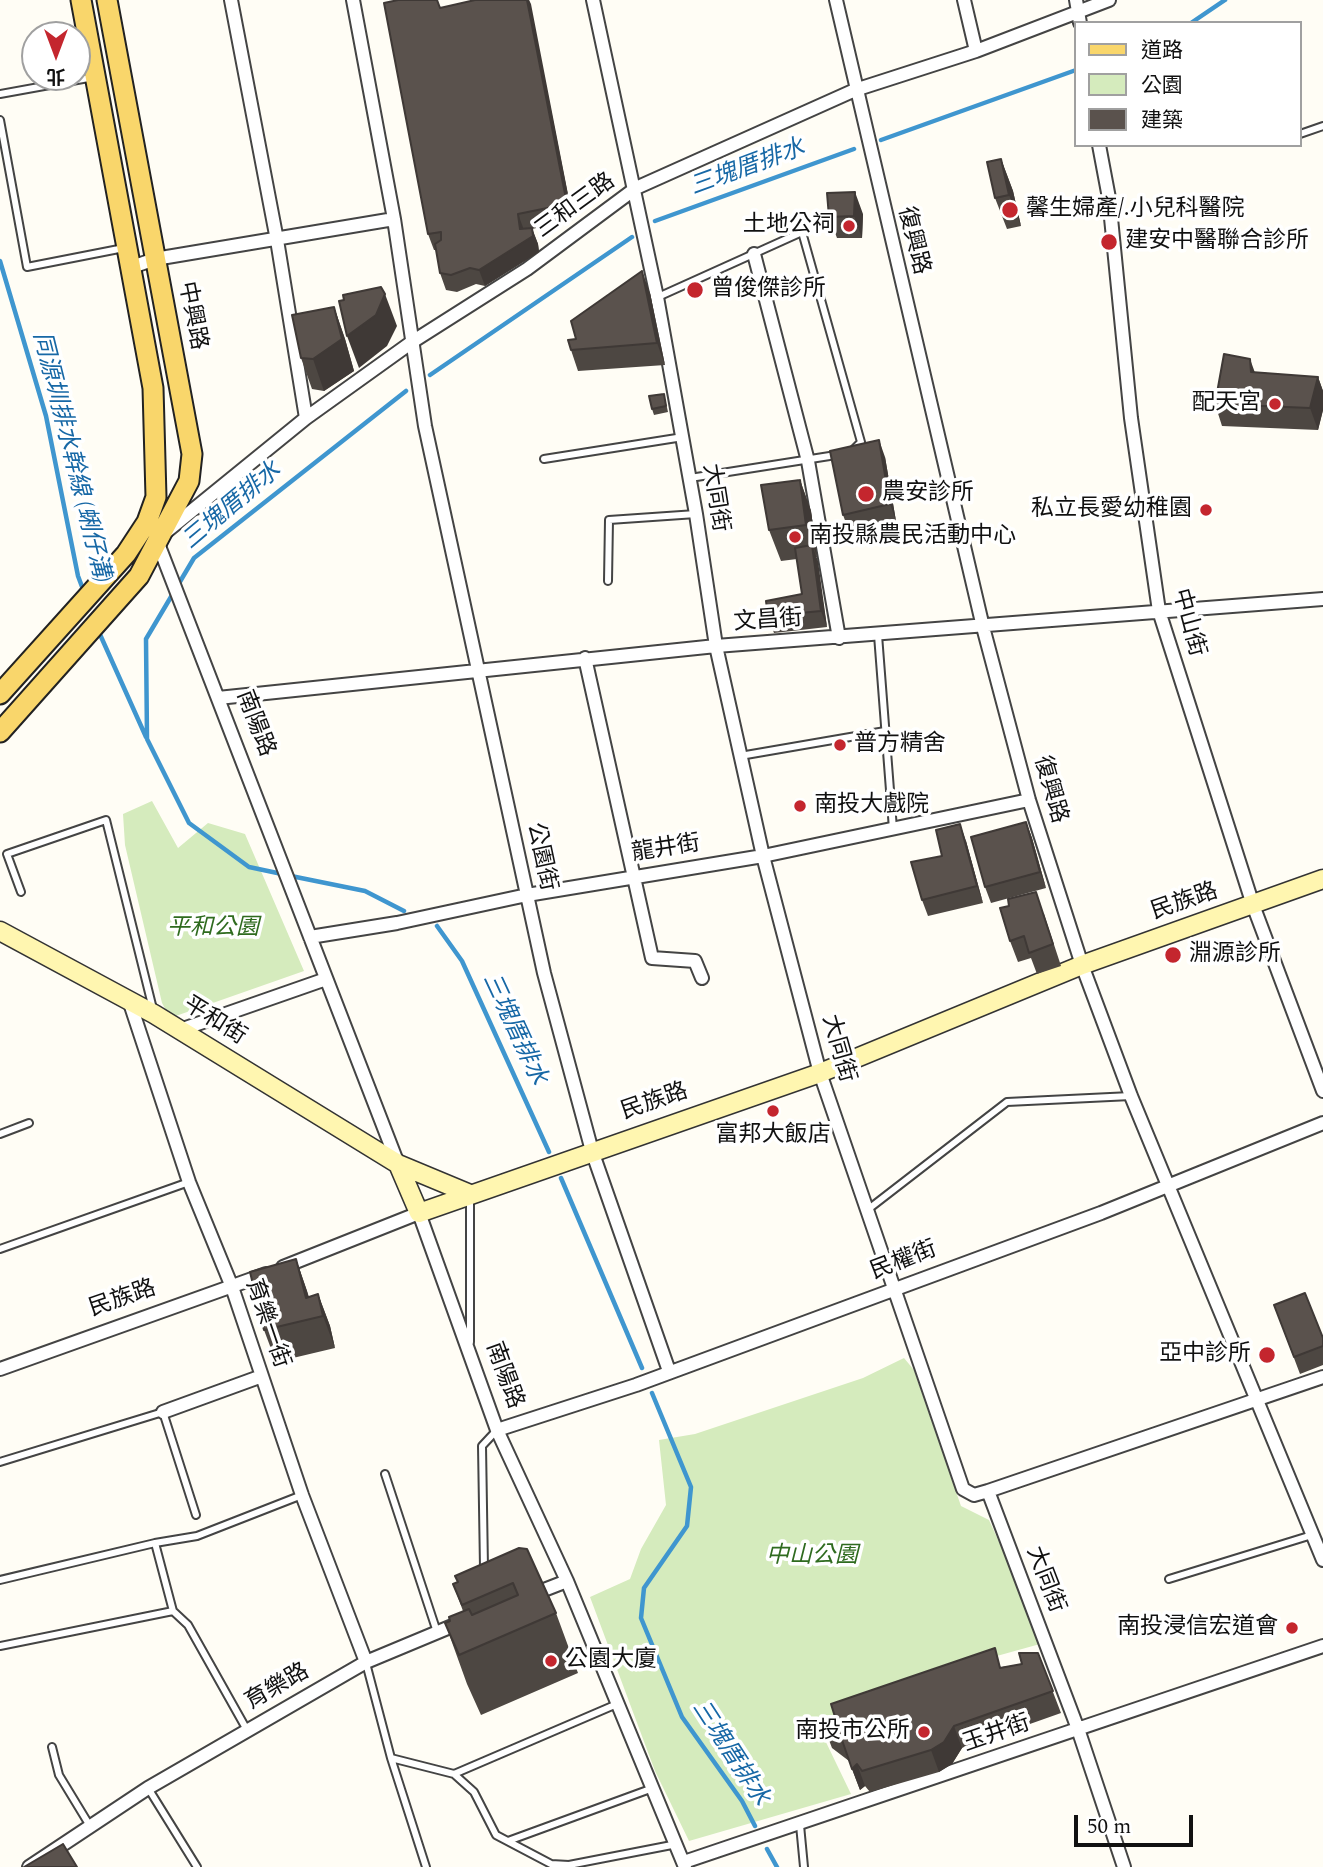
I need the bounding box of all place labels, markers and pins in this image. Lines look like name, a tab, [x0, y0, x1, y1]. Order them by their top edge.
place label: 馨生婦產/.小兒科醫院	[1026, 196, 1244, 224]
marker: 馨生婦產/.小兒科醫院	[1000, 200, 1020, 220]
place label: 土地公祠	[743, 212, 835, 240]
marker: 土地公祠	[841, 218, 857, 234]
place label: 建安中醫聯合診所	[1125, 228, 1309, 256]
marker: 建安中醫聯合診所	[1099, 232, 1119, 252]
place label: 曾俊傑診所	[711, 276, 826, 304]
marker: 曾俊傑診所	[685, 280, 705, 300]
place label: 配天宮	[1192, 390, 1261, 418]
marker: 配天宮	[1267, 396, 1283, 412]
place label: 農安診所	[882, 480, 974, 508]
marker: 農安診所	[856, 484, 876, 504]
place label: 私立長愛幼稚園	[1031, 496, 1192, 524]
marker: 私立長愛幼稚園	[1198, 502, 1214, 518]
place label: 南投縣農民活動中心	[809, 523, 1016, 551]
marker: 南投縣農民活動中心	[787, 529, 803, 545]
place label: 普方精舍	[854, 731, 946, 759]
marker: 普方精舍	[832, 737, 848, 753]
place label: 南投大戲院	[814, 792, 929, 820]
marker: 南投大戲院	[792, 798, 808, 814]
place label: 淵源診所	[1189, 941, 1281, 969]
marker: 淵源診所	[1163, 945, 1183, 965]
marker: 富邦大飯店	[765, 1103, 781, 1119]
place label: 富邦大飯店	[716, 1122, 830, 1150]
place label: 亞中診所	[1159, 1341, 1251, 1369]
marker: 亞中診所	[1257, 1345, 1277, 1365]
place label: 南投浸信宏道會	[1117, 1614, 1278, 1642]
marker: 南投浸信宏道會	[1284, 1620, 1300, 1636]
place label: 公園大廈	[565, 1647, 657, 1675]
marker: 公園大廈	[543, 1653, 559, 1669]
place label: 南投市公所	[795, 1718, 910, 1746]
marker: 南投市公所	[916, 1724, 932, 1740]

